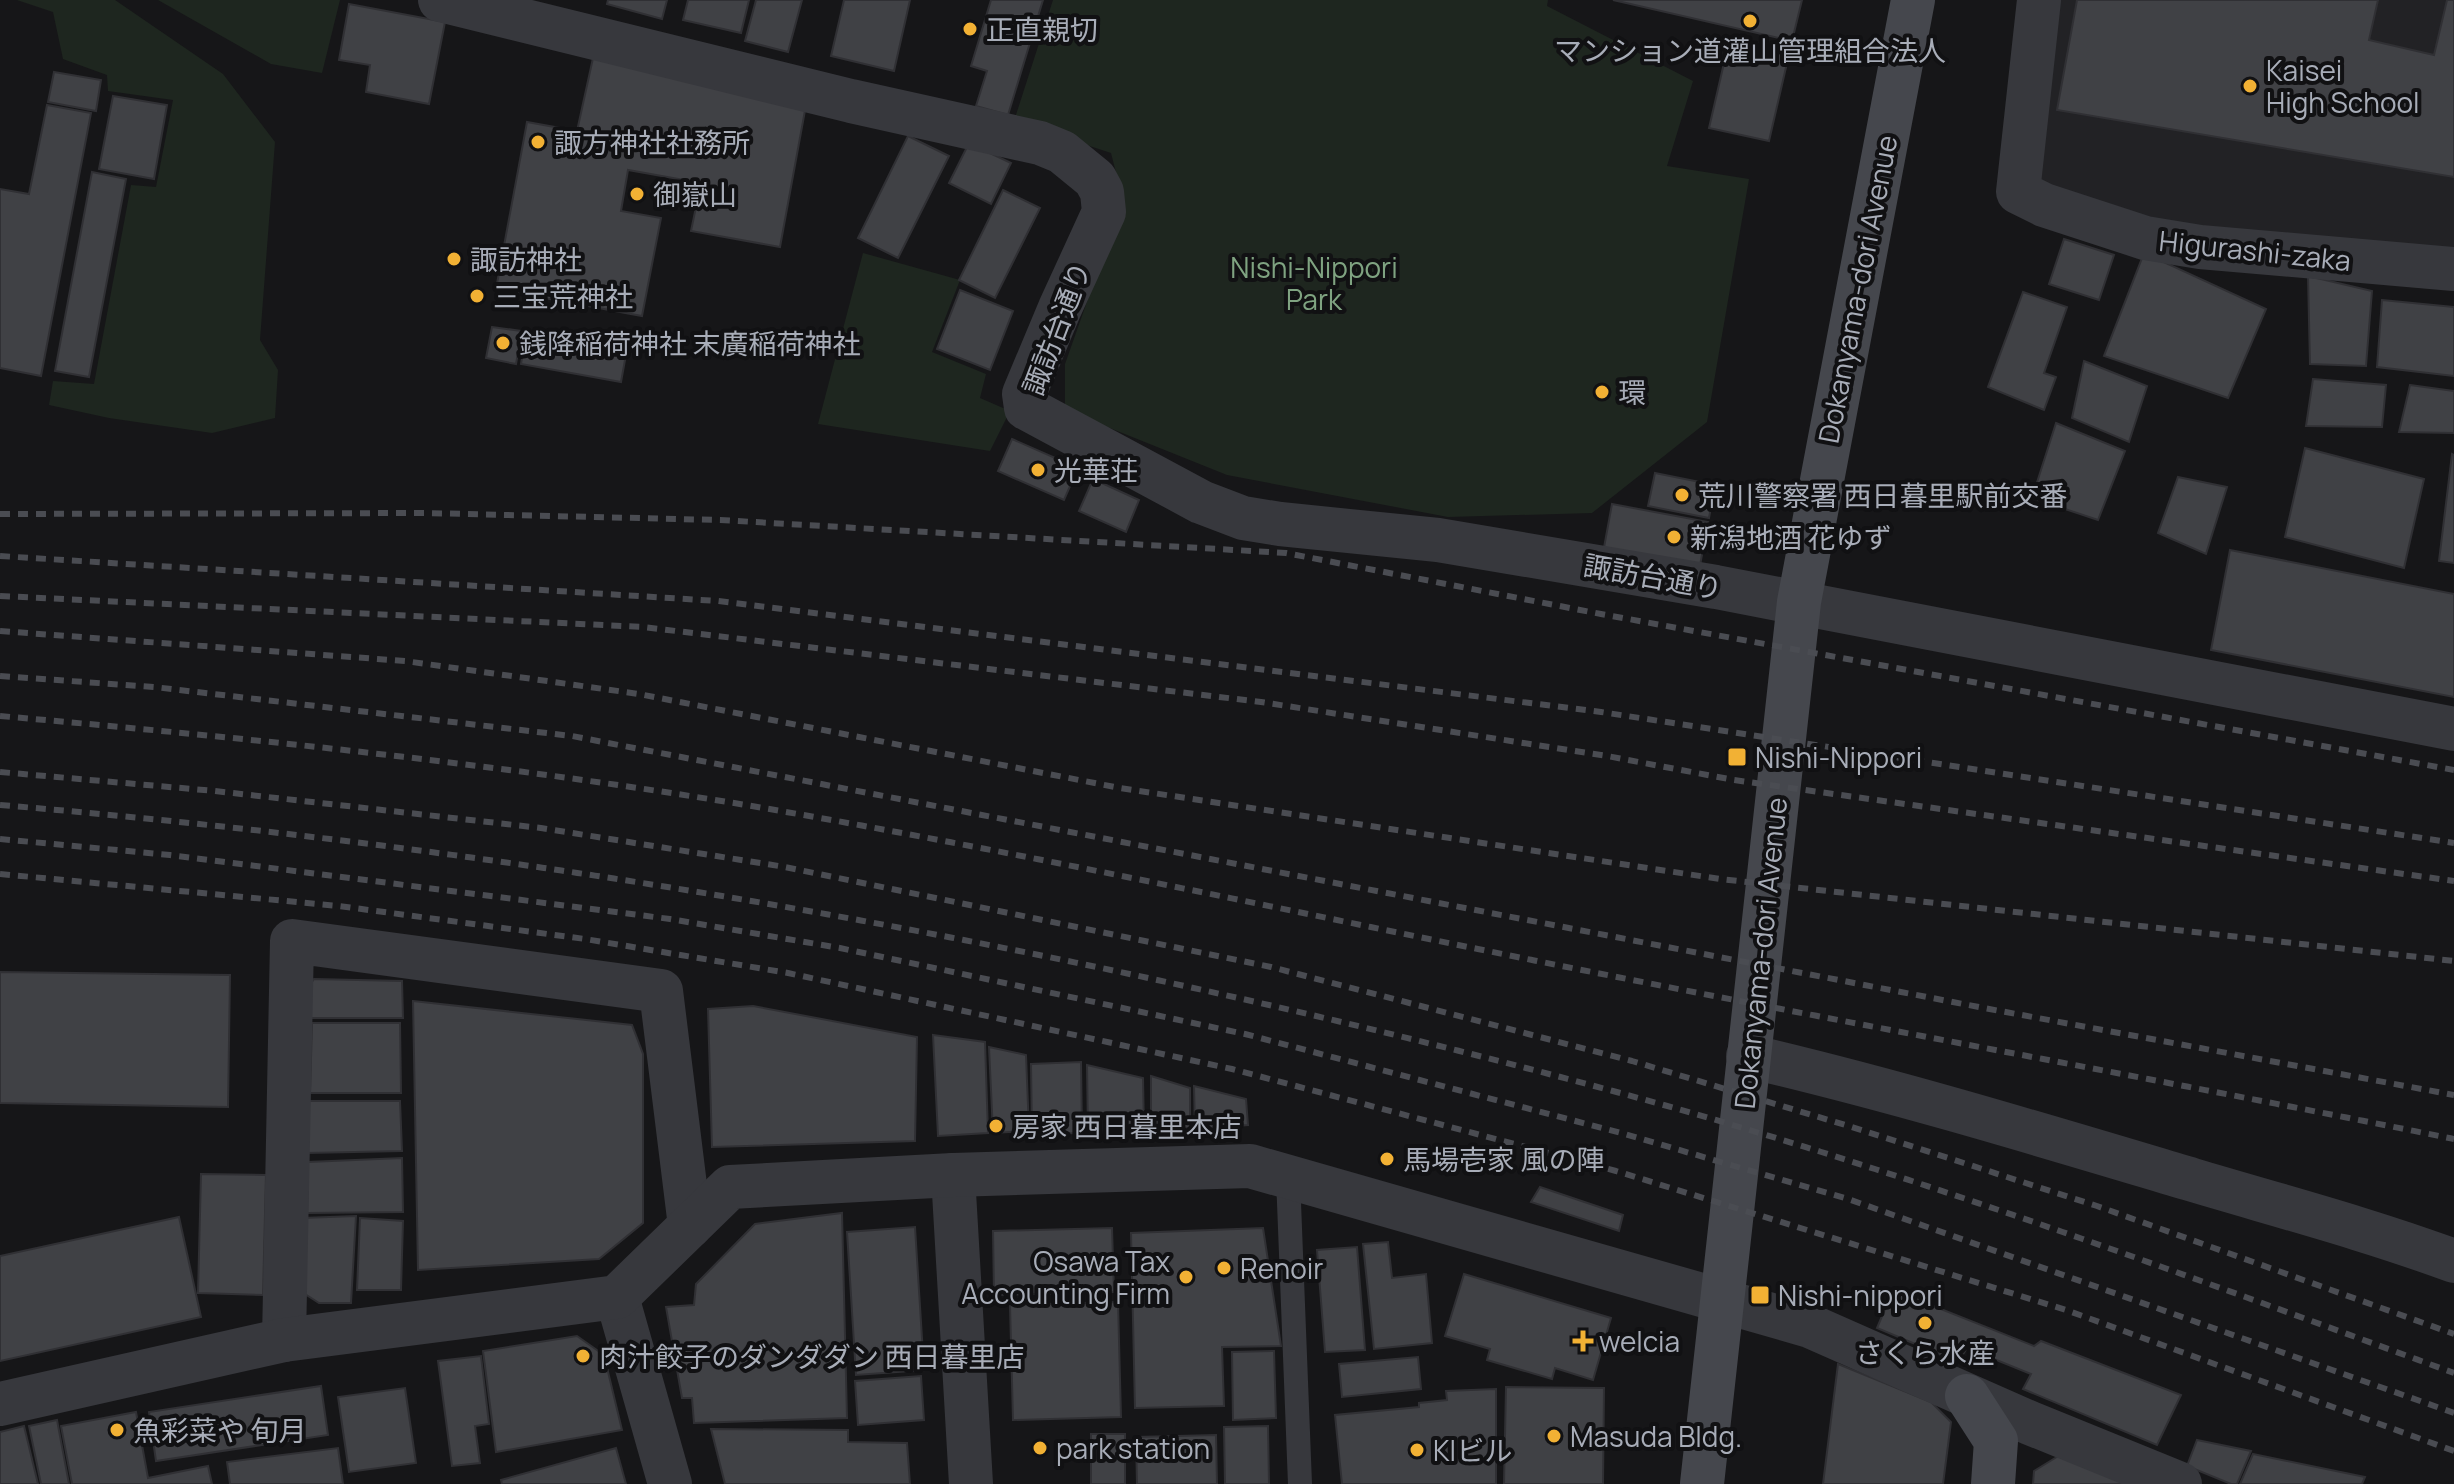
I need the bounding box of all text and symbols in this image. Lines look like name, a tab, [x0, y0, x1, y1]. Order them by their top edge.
place label: 正直親切	[986, 10, 1098, 48]
marker: マンション道灌山管理組合法人	[1741, 12, 1759, 30]
marker: 正直親切	[961, 20, 979, 38]
place label: マンション道灌山管理組合法人	[1554, 31, 1946, 69]
place label: Kaisei High School	[2266, 51, 2420, 121]
marker: Kaisei High School	[2241, 77, 2259, 95]
place label: 諏方神社社務所	[554, 123, 750, 161]
street label: Dokanyama-dori Avenue	[1808, 132, 1906, 446]
marker: 諏方神社社務所	[529, 133, 547, 151]
place label: 御嶽山	[653, 175, 737, 213]
marker: 御嶽山	[628, 185, 646, 203]
street label: Higurashi-zaka	[2157, 221, 2353, 279]
place label: 諏訪神社	[470, 240, 582, 278]
park label: Nishi-Nippori Park	[1230, 248, 1398, 318]
marker: 諏訪神社	[445, 250, 463, 268]
street label: 諏訪台通り	[1013, 256, 1099, 400]
place label: 三宝荒神社	[493, 277, 633, 315]
marker: 三宝荒神社	[468, 287, 486, 305]
place label: 銭降稲荷神社 末廣稲荷神社	[519, 324, 861, 362]
marker: 銭降稲荷神社 末廣稲荷神社	[494, 334, 512, 352]
place label: 環	[1618, 373, 1646, 411]
marker: 環	[1593, 383, 1611, 401]
place label: 光華荘	[1054, 451, 1138, 489]
marker: 光華荘	[1029, 461, 1047, 479]
place label: 荒川警察署 西日暮里駅前交番	[1698, 476, 2068, 514]
marker: 荒川警察署 西日暮里駅前交番	[1673, 486, 1691, 504]
place label: 新潟地酒 花ゆず	[1690, 518, 1892, 556]
marker: 新潟地酒 花ゆず	[1665, 528, 1683, 546]
street label: 諏訪台通り	[1581, 545, 1725, 607]
place label: Nishi-Nippori	[1755, 738, 1922, 776]
marker: Nishi-Nippori	[1726, 746, 1748, 768]
street label: Dokanyama-dori Avenue	[1725, 795, 1795, 1111]
place label: 房家 西日暮里本店	[1012, 1107, 1242, 1145]
marker: 房家 西日暮里本店	[987, 1117, 1005, 1135]
place label: 馬場壱家 風の陣	[1403, 1140, 1605, 1178]
marker: 馬場壱家 風の陣	[1378, 1150, 1396, 1168]
place label: Osawa Tax Accounting Firm	[961, 1242, 1170, 1312]
place label: Renoir	[1240, 1249, 1323, 1287]
marker: Renoir	[1215, 1259, 1233, 1277]
marker: Osawa Tax Accounting Firm	[1177, 1268, 1195, 1286]
place label: Nishi-nippori	[1778, 1276, 1943, 1314]
marker: Nishi-nippori	[1749, 1284, 1771, 1306]
marker: さくら水産	[1916, 1314, 1934, 1332]
place label: welcia	[1599, 1322, 1680, 1360]
marker: welcia	[1574, 1332, 1592, 1350]
place label: さくら水産	[1855, 1333, 1995, 1371]
place label: 肉汁餃子のダンダダン 西日暮里店	[599, 1337, 1025, 1375]
marker: 肉汁餃子のダンダダン 西日暮里店	[574, 1347, 592, 1365]
place label: 魚彩菜や 旬月	[133, 1411, 307, 1449]
place label: Masuda Bldg.	[1570, 1417, 1742, 1455]
marker: 魚彩菜や 旬月	[108, 1421, 126, 1439]
marker: Masuda Bldg.	[1545, 1427, 1563, 1445]
place label: park station	[1056, 1429, 1210, 1467]
place label: KIビル	[1433, 1431, 1512, 1469]
marker: park station	[1031, 1439, 1049, 1457]
marker: KIビル	[1408, 1441, 1426, 1459]

